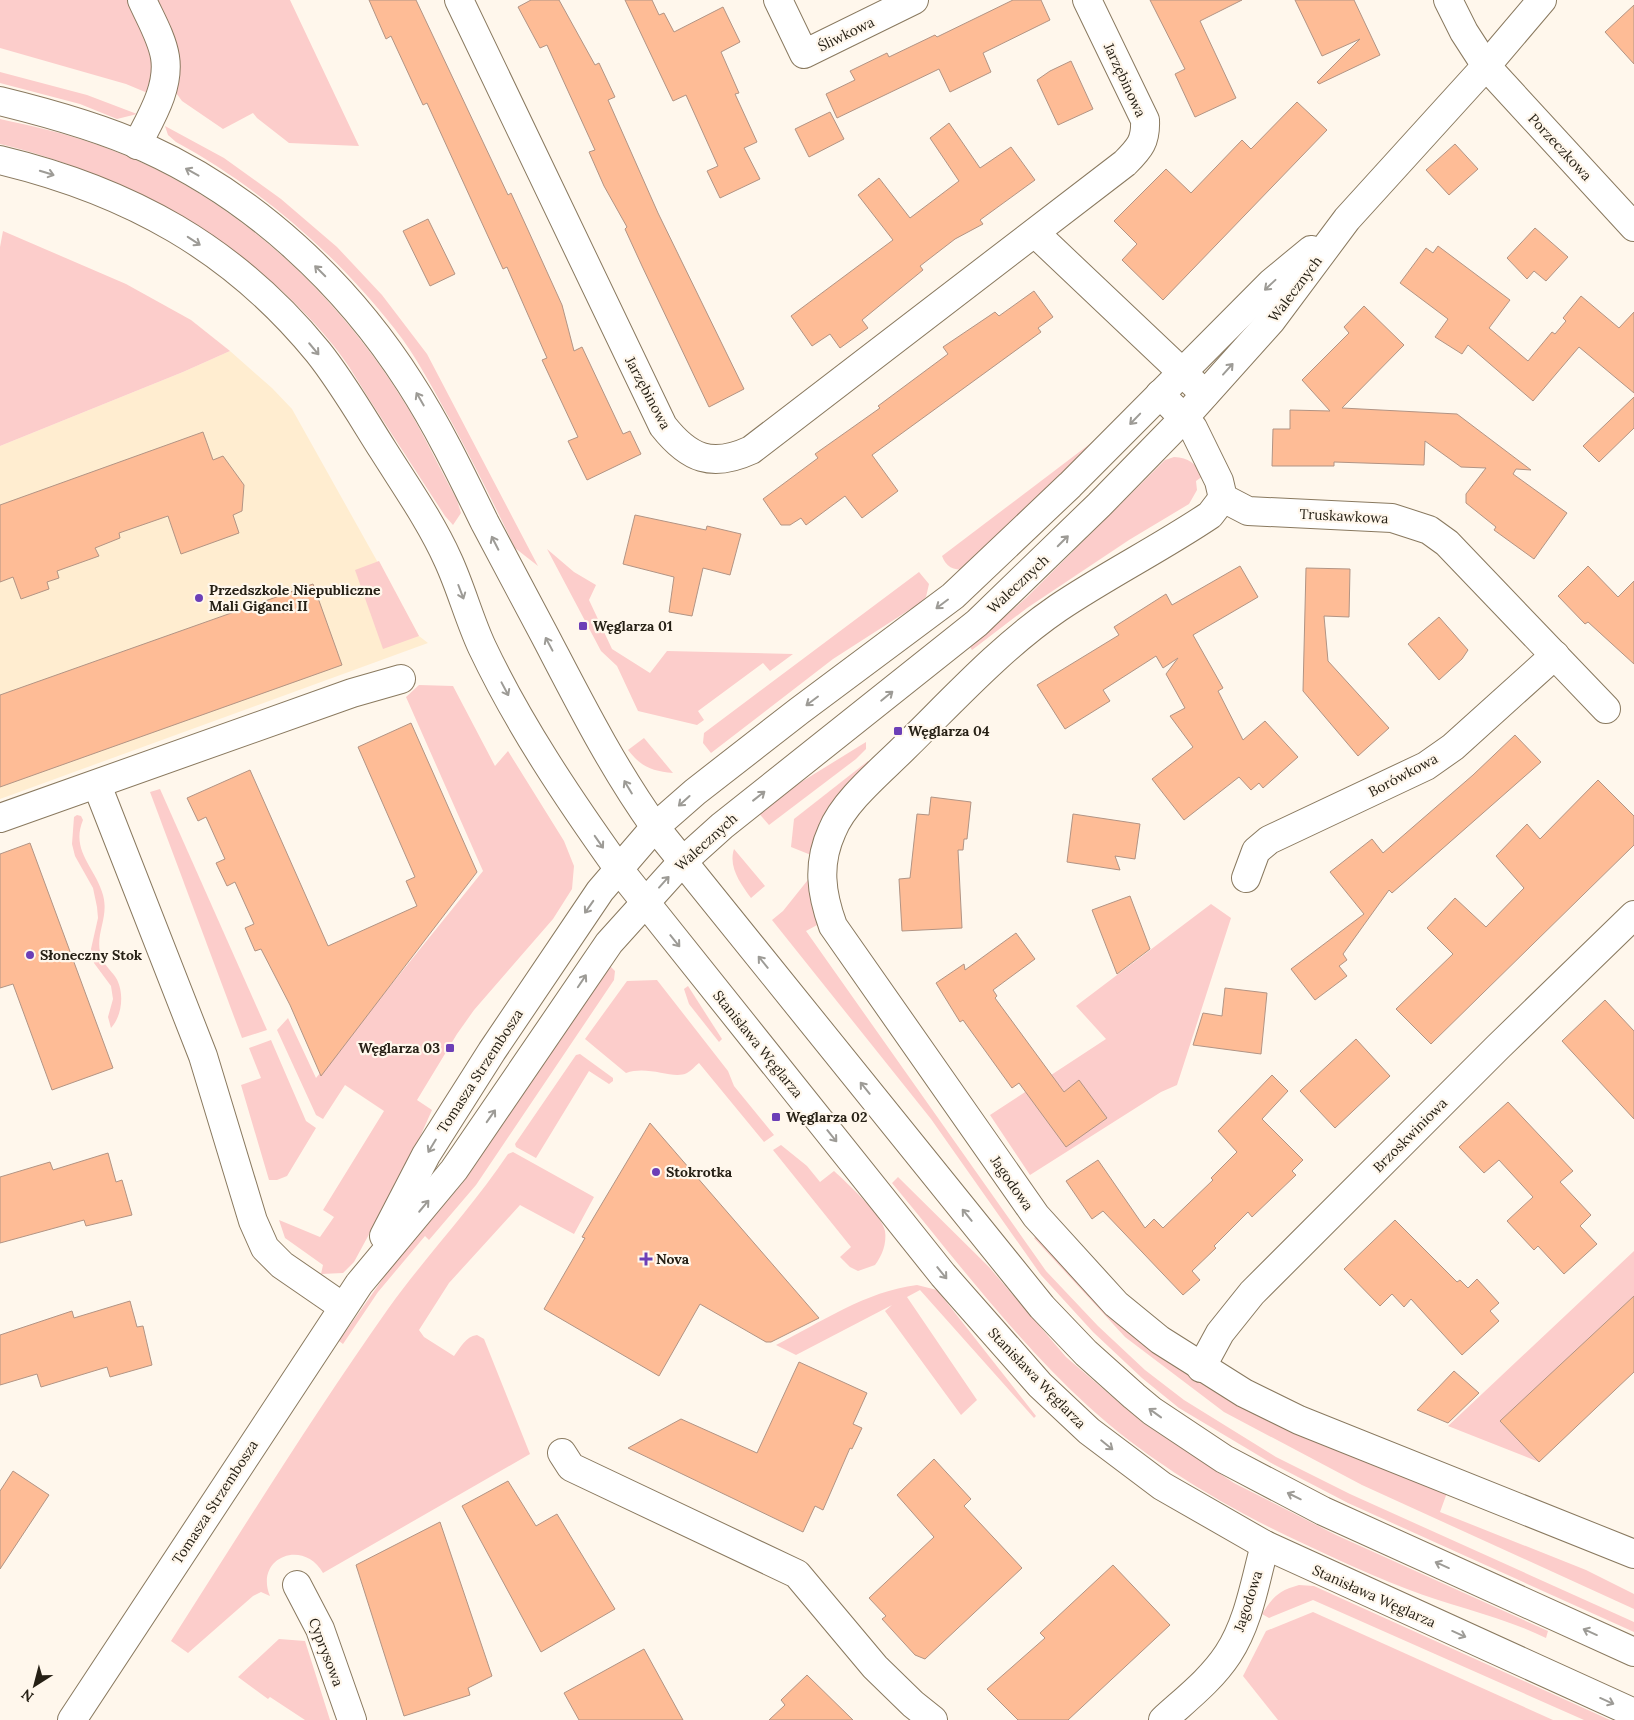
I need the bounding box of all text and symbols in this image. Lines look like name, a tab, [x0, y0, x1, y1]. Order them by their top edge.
street label: Śliwkowa	[815, 13, 877, 55]
street label: Jarzębinowa	[1100, 39, 1150, 120]
street label: Porzeczkowa	[1524, 110, 1596, 184]
one-way arrow	[185, 167, 200, 177]
one-way arrow	[39, 168, 55, 178]
one-way arrow	[186, 236, 200, 246]
street label: Walecznych	[1264, 252, 1326, 326]
one-way arrow	[314, 265, 326, 277]
one-way arrow	[1263, 279, 1276, 291]
one-way arrow	[309, 342, 320, 355]
street label: Jarzębinowa	[621, 353, 675, 432]
one-way arrow	[1222, 362, 1234, 375]
one-way arrow	[414, 392, 424, 407]
one-way arrow	[1129, 413, 1141, 426]
street label: Truskawkowa	[1299, 505, 1389, 527]
one-way arrow	[1057, 535, 1070, 547]
one-way arrow	[490, 536, 500, 550]
street label: Walecznych	[983, 551, 1053, 617]
place label: Przedszkole Niepubliczne Mali Giganci II	[209, 581, 381, 615]
one-way arrow	[456, 584, 466, 599]
marker: Przedszkole Niepubliczne Mali Giganci II	[193, 592, 205, 604]
one-way arrow	[935, 599, 949, 609]
place label: Węglarza 01	[593, 617, 673, 635]
marker: Węglarza 01	[577, 620, 589, 632]
one-way arrow	[544, 637, 554, 652]
one-way arrow	[501, 681, 510, 696]
one-way arrow	[880, 690, 893, 701]
one-way arrow	[805, 696, 819, 706]
place label: Węglarza 04	[908, 722, 990, 740]
marker: Węglarza 04	[892, 725, 904, 737]
street label: Borówkowa	[1365, 749, 1441, 801]
one-way arrow	[622, 780, 632, 794]
one-way arrow	[753, 791, 766, 802]
one-way arrow	[678, 796, 691, 807]
street label: Walecznych	[671, 809, 741, 875]
one-way arrow	[594, 835, 604, 849]
one-way arrow	[658, 876, 669, 889]
one-way arrow	[584, 900, 594, 914]
one-way arrow	[670, 935, 681, 948]
place label: Słoneczny Stok	[40, 946, 143, 964]
marker: Słoneczny Stok	[24, 949, 36, 961]
one-way arrow	[757, 956, 768, 969]
one-way arrow	[577, 974, 587, 988]
street label: Stanisława Węglarza	[709, 987, 807, 1101]
street label: Tomasza Strzembosza	[433, 1006, 527, 1136]
place label: Węglarza 03	[358, 1039, 440, 1057]
marker: Węglarza 03	[444, 1042, 456, 1054]
one-way arrow	[860, 1082, 871, 1095]
street label: Brzoskwiniowa	[1369, 1094, 1451, 1176]
place label: Węglarza 02	[786, 1108, 867, 1126]
one-way arrow	[486, 1109, 496, 1123]
marker: Węglarza 02	[770, 1111, 782, 1123]
one-way arrow	[827, 1129, 838, 1142]
one-way arrow	[427, 1138, 437, 1152]
street label: Jagodowa	[986, 1151, 1037, 1214]
place label: Stokrotka	[666, 1163, 733, 1181]
marker: Stokrotka	[650, 1166, 662, 1178]
one-way arrow	[418, 1200, 429, 1213]
one-way arrow	[962, 1208, 973, 1221]
place label: Nova	[656, 1250, 690, 1268]
marker: Nova	[640, 1253, 652, 1265]
one-way arrow	[937, 1266, 948, 1279]
street label: Stanisława Węglarza	[984, 1324, 1090, 1432]
one-way arrow	[1148, 1408, 1162, 1418]
street label: Tomasza Strzembosza	[168, 1437, 262, 1567]
one-way arrow	[1100, 1440, 1113, 1451]
one-way arrow	[1287, 1491, 1302, 1501]
one-way arrow	[1435, 1559, 1450, 1569]
street label: Stanisława Węglarza	[1310, 1561, 1438, 1631]
street label: Jagodowa	[1229, 1568, 1266, 1635]
street label: Cyprysowa	[305, 1615, 347, 1689]
one-way arrow	[1583, 1626, 1598, 1636]
one-way arrow	[1451, 1630, 1466, 1640]
north arrow	[10, 1660, 60, 1710]
text: N	[18, 1685, 37, 1706]
one-way arrow	[1599, 1697, 1614, 1707]

